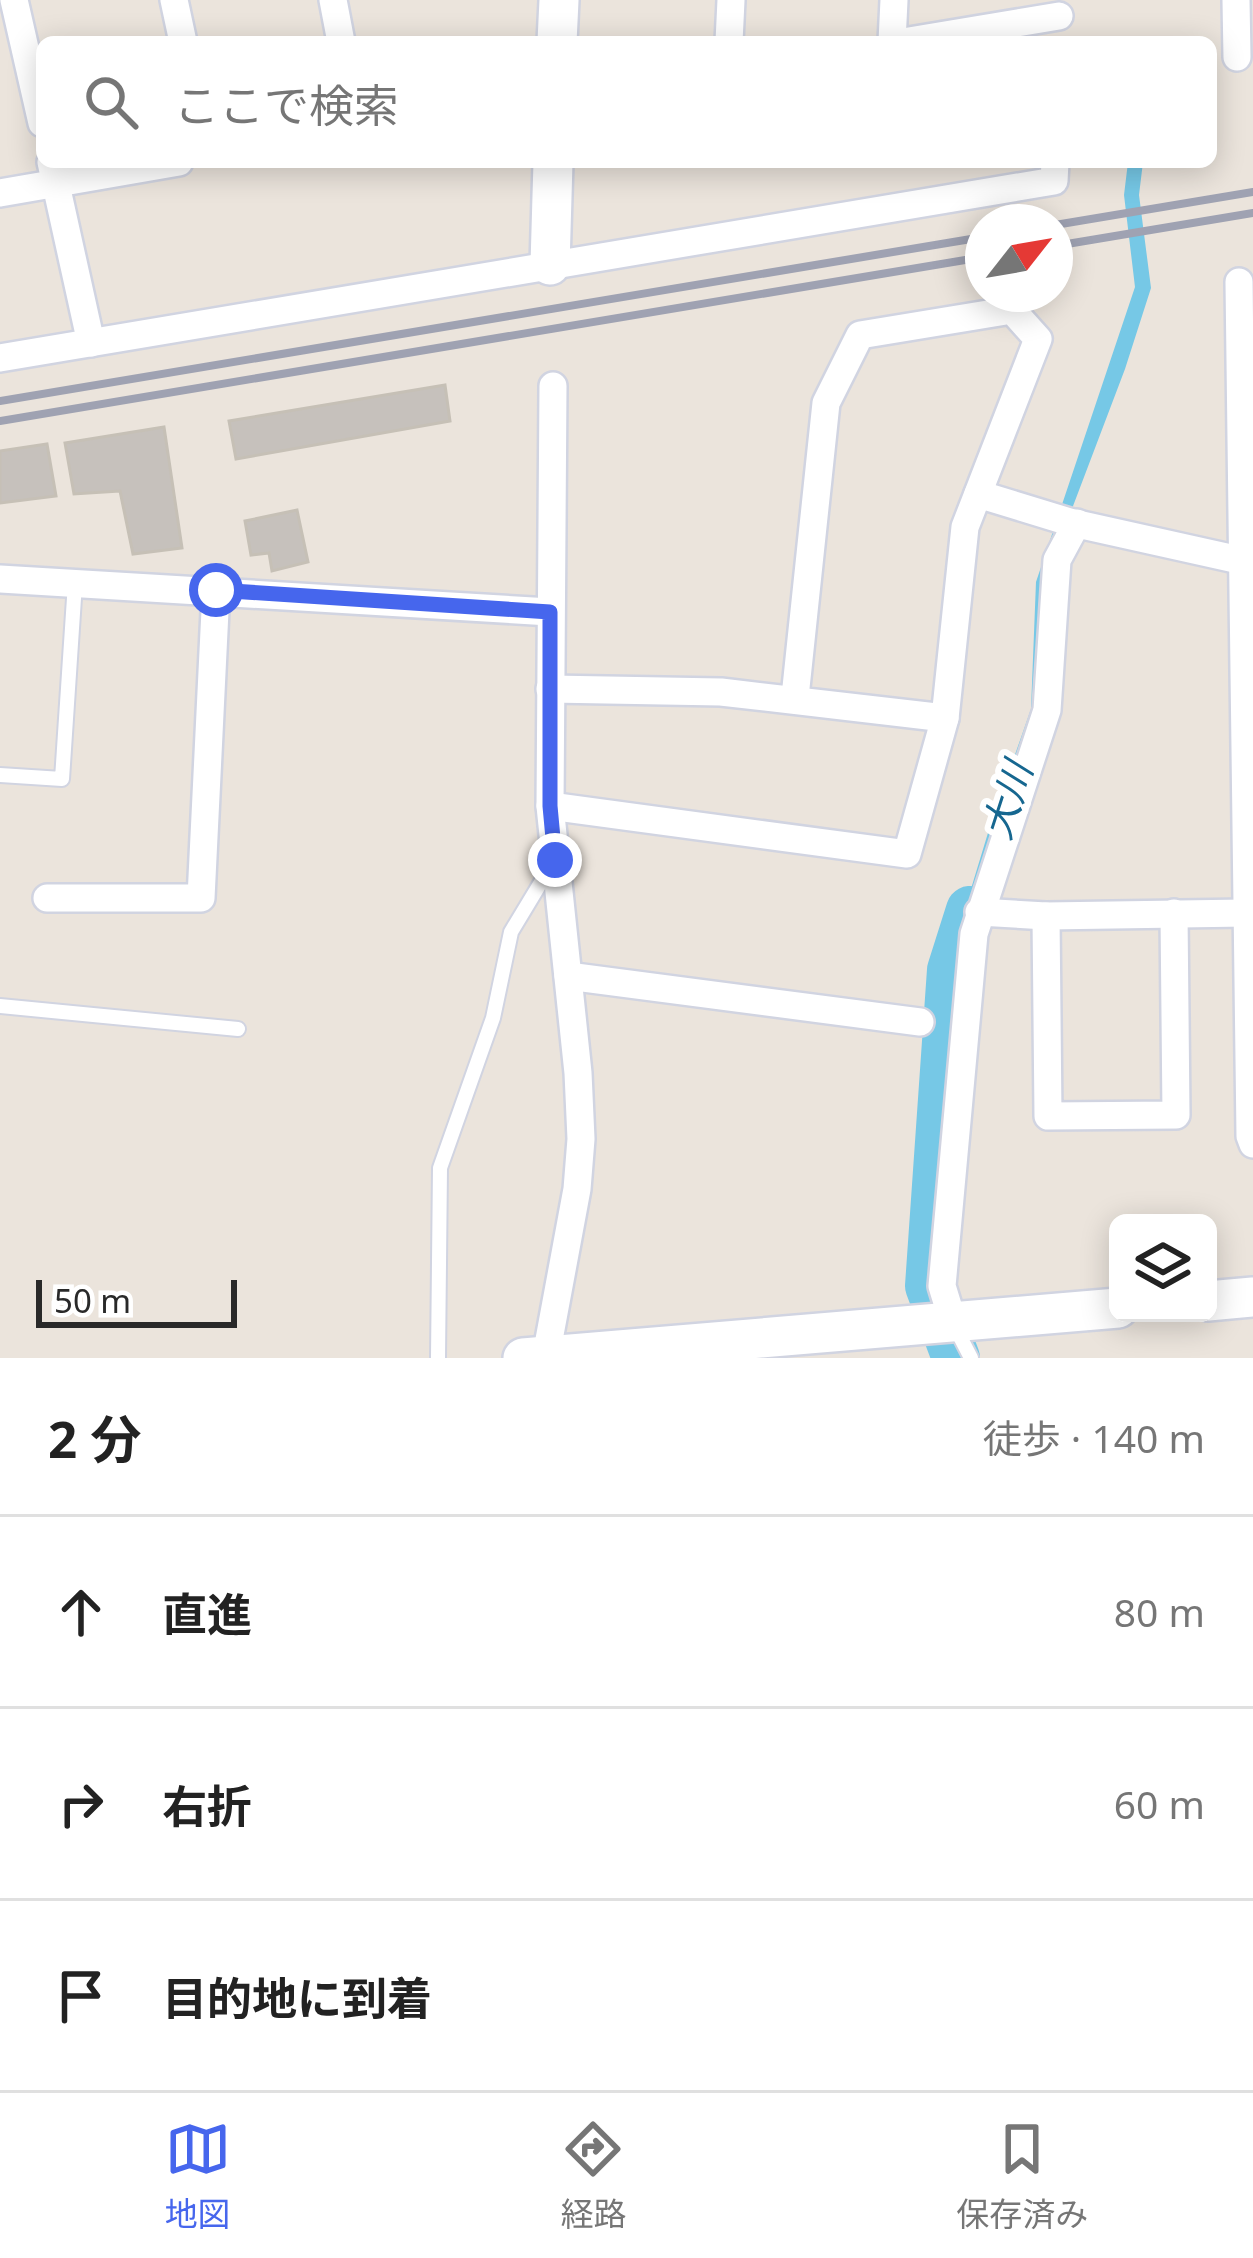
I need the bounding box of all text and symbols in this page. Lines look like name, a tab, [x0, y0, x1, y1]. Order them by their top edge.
search box	[36, 36, 1217, 168]
icon: search	[78, 69, 144, 135]
text: ここで検索	[174, 74, 399, 135]
north arrow	[965, 204, 1073, 312]
route start	[189, 563, 243, 617]
water label: 大川	[969, 751, 1044, 845]
route end	[528, 833, 582, 887]
map controls	[1109, 1214, 1217, 1322]
button: layers	[1109, 1214, 1217, 1322]
scale bar	[36, 1274, 237, 1327]
text: 50 m	[54, 1278, 131, 1323]
text: 2 分	[48, 1403, 141, 1473]
text: 徒歩 · 140 m	[983, 1411, 1205, 1464]
icon: ahead	[48, 1579, 114, 1645]
text: 直進	[162, 1583, 252, 1644]
text: 80 m	[1114, 1585, 1205, 1638]
icon: right	[48, 1771, 114, 1837]
text: 右折	[162, 1775, 252, 1836]
text: 60 m	[1114, 1777, 1205, 1830]
icon: arrive	[48, 1963, 114, 2029]
text: 目的地に到着	[162, 1967, 432, 2028]
tab: 地図	[165, 2116, 231, 2236]
tab: 経路	[560, 2116, 626, 2236]
tab: 保存済み	[956, 2116, 1088, 2236]

